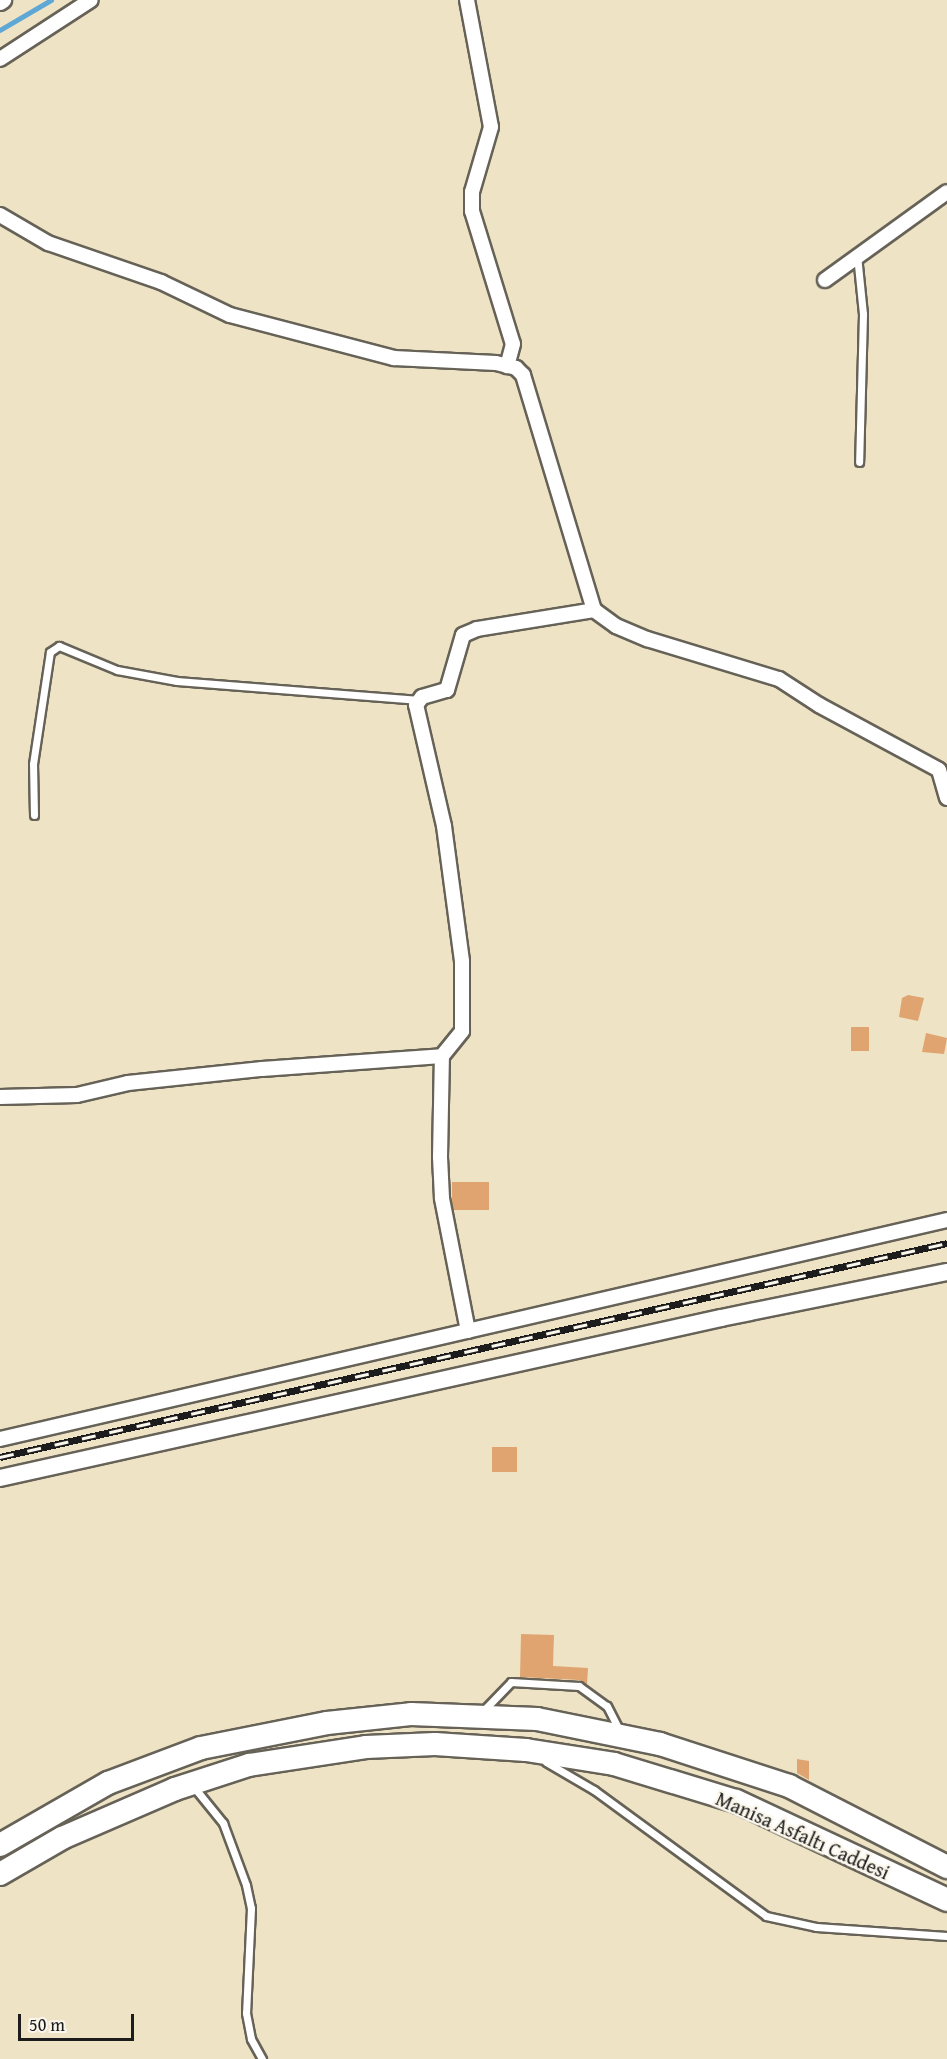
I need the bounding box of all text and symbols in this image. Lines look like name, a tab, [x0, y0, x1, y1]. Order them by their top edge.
street label: Manisa Asfaltı Caddesi	[712, 1786, 894, 1884]
scale bar	[21, 2002, 136, 2040]
text: 50 m	[29, 2011, 65, 2038]

